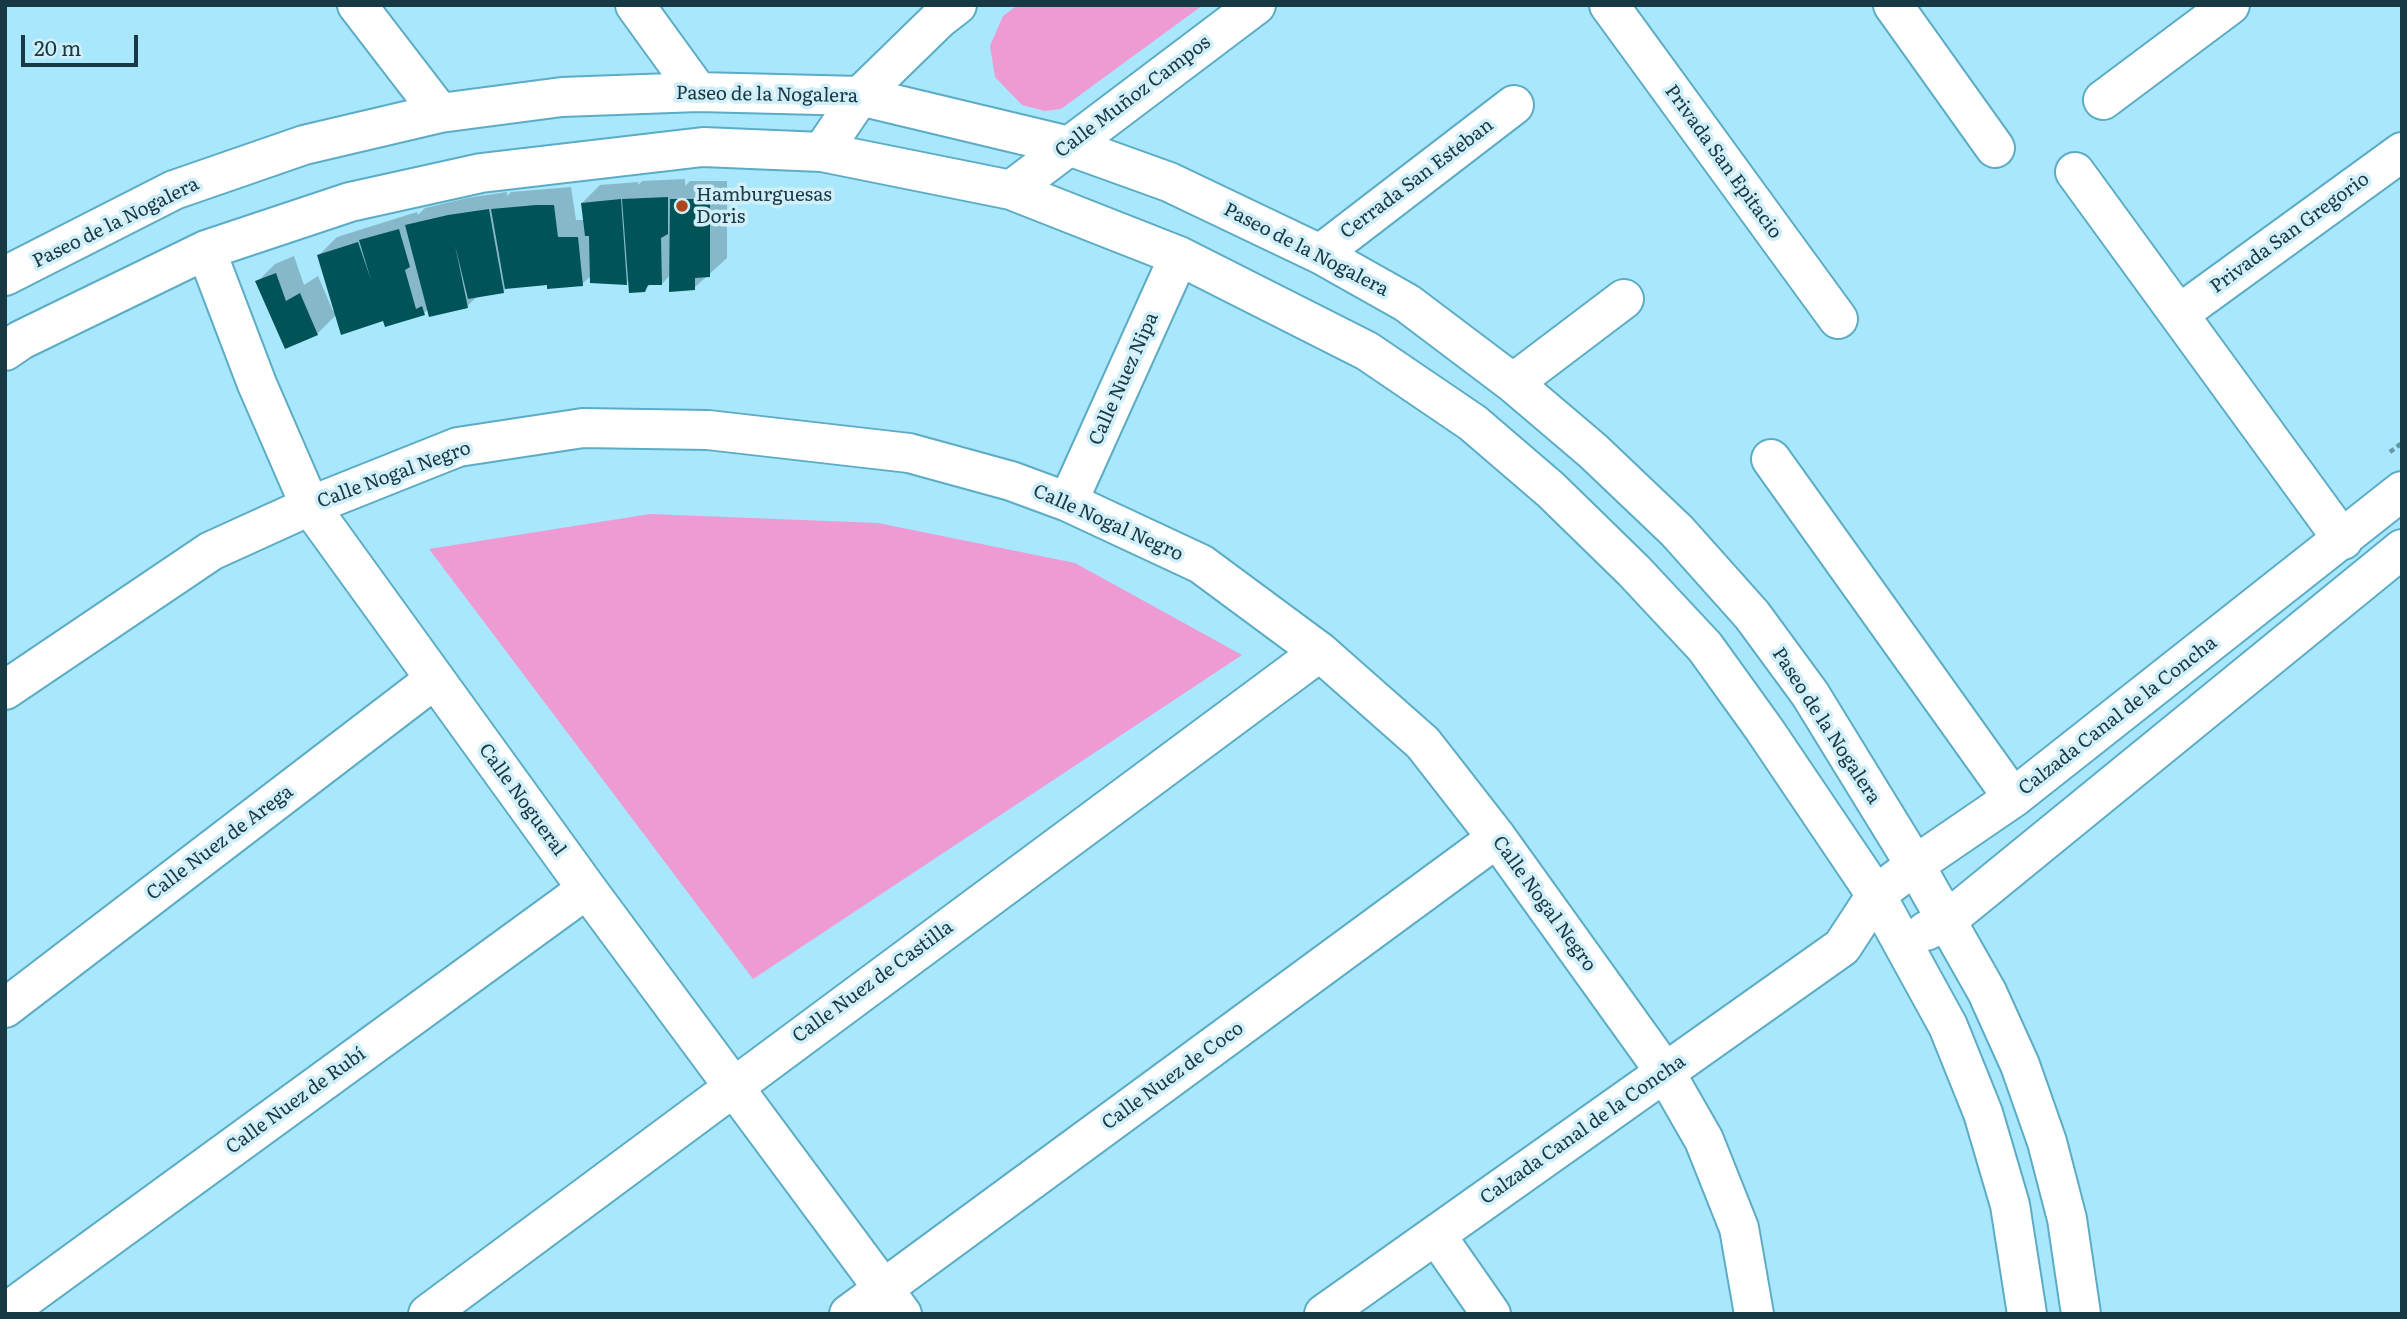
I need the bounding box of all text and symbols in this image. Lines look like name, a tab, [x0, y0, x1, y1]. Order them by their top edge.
scale bar	[24, 21, 142, 65]
text: 20 m	[34, 31, 81, 62]
street label: Calle Muñoz Campos	[1051, 31, 1215, 163]
street label: Privada San Epitacio	[1659, 81, 1787, 243]
street label: Paseo de la Nogalera	[676, 82, 858, 108]
street label: Cerrada San Esteban	[1336, 114, 1498, 244]
street label: Privada San Gregorio	[2206, 168, 2374, 298]
street label: Paseo de la Nogalera	[29, 173, 203, 273]
place label: Hamburguesas Doris	[696, 184, 832, 228]
marker: Hamburguesas Doris	[674, 198, 690, 214]
street label: Paseo de la Nogalera	[1220, 198, 1392, 302]
street label: Calle Nuez Nipa	[1084, 309, 1164, 449]
street label: Calle Nogal Negro	[314, 437, 474, 513]
street label: Calle Nogal Negro	[1029, 480, 1187, 566]
street label: Calzada Canal de la Concha	[2014, 632, 2222, 800]
street label: Paseo de la Nogalera	[1767, 643, 1885, 809]
street label: Calle Nogueral	[474, 739, 570, 861]
street label: Calle Nuez de Arega	[142, 780, 298, 906]
street label: Calle Nogal Negro	[1487, 832, 1601, 976]
street label: Calle Nuez de Castilla	[788, 916, 958, 1048]
street label: Calle Nuez de Coco	[1098, 1017, 1248, 1135]
street label: Calle Nuez de Rubí	[222, 1043, 370, 1159]
street label: Calzada Canal de la Concha	[1476, 1050, 1690, 1210]

